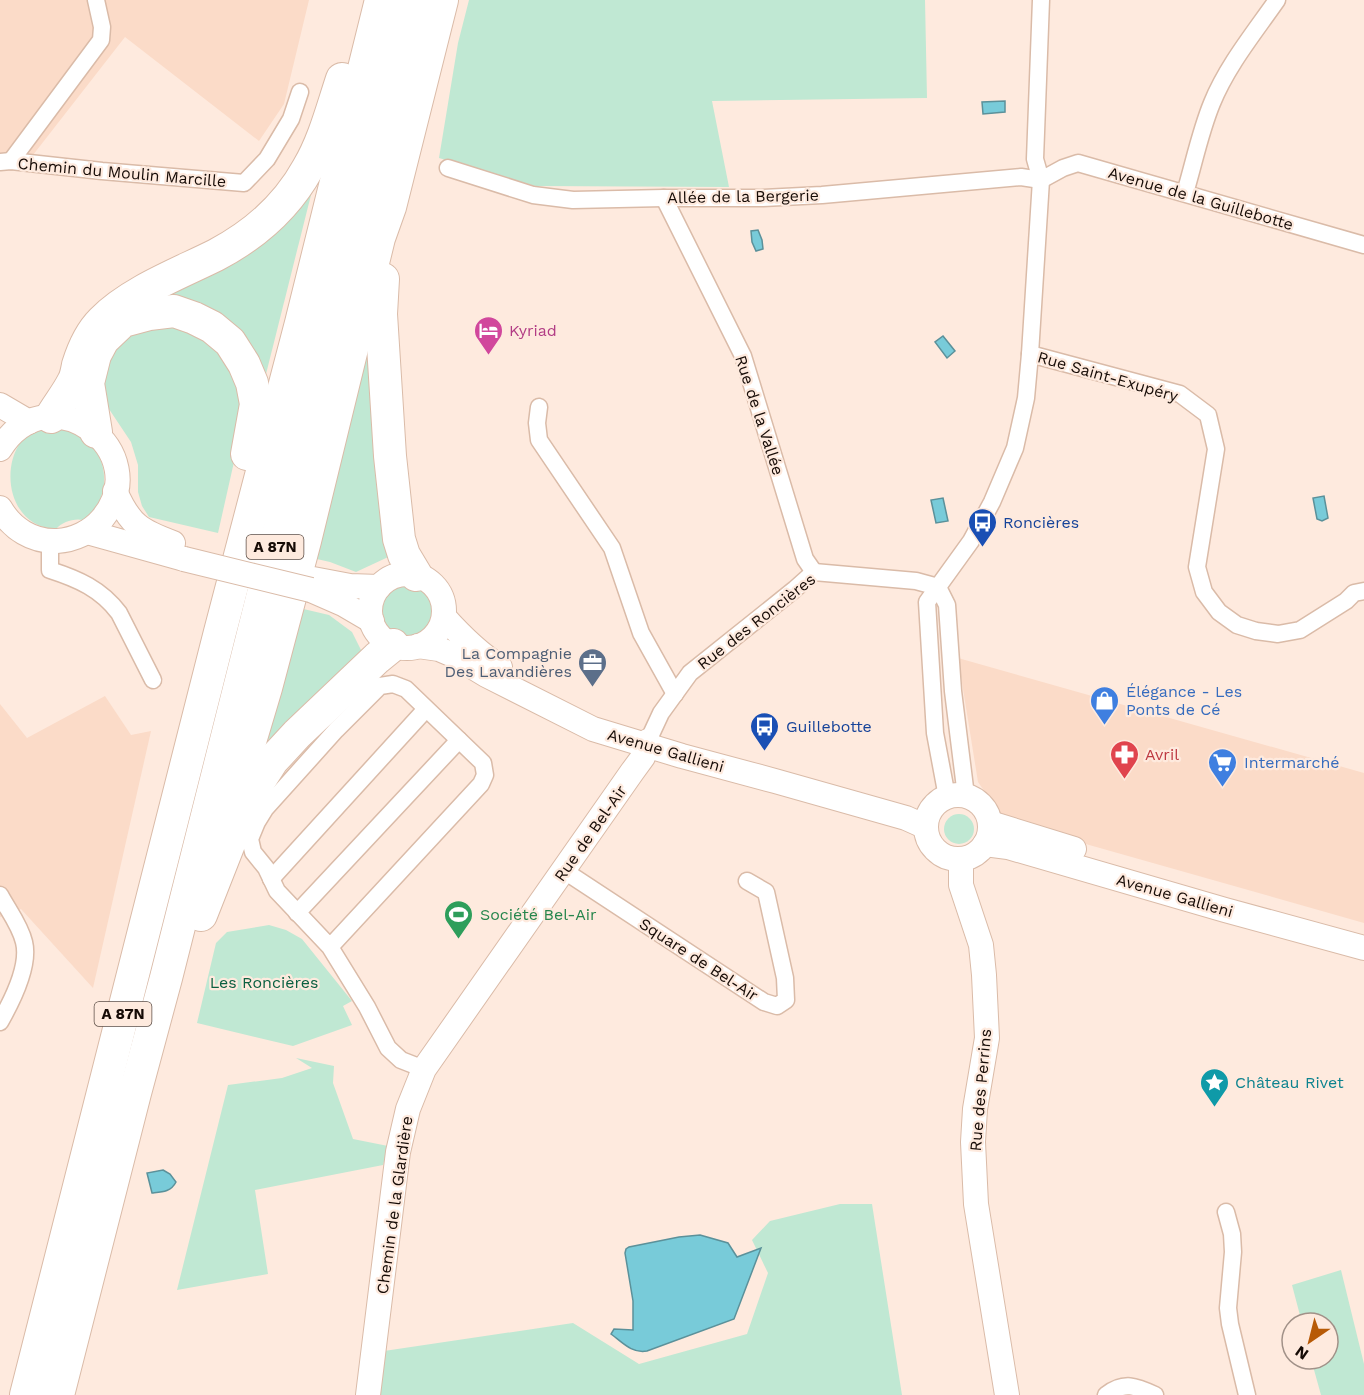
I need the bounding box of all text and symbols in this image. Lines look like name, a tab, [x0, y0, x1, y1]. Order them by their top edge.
street label: Chemin du Moulin Marcille	[17, 154, 227, 191]
street label: Avenue de la Guillebotte	[1106, 163, 1296, 234]
street label: Allée de la Bergerie	[667, 186, 819, 207]
hotel icon: Kyriad	[472, 314, 504, 356]
place label: Kyriad	[509, 321, 557, 340]
street label: Rue Saint-Exupéry	[1035, 347, 1181, 406]
street label: Rue de la Vallée	[731, 353, 788, 478]
bus stop icon: Roncières	[966, 506, 998, 548]
place label: Roncières	[1003, 513, 1079, 532]
road number: A 87N	[246, 535, 304, 559]
street label: Rue des Roncières	[694, 569, 819, 673]
place label: La Compagnie Des Lavandières	[444, 644, 572, 681]
office icon: La Compagnie Des Lavandières	[577, 646, 609, 688]
place label: Élégance - Les Ponts de Cé	[1126, 682, 1242, 719]
shop icon: Élégance - Les Ponts de Cé	[1089, 684, 1121, 726]
bus stop icon: Guillebotte	[749, 710, 781, 752]
place label: Guillebotte	[786, 717, 872, 736]
street label: Avenue Gallieni	[606, 725, 726, 776]
pharmacy icon: Avril	[1108, 738, 1140, 780]
place label: Avril	[1145, 745, 1179, 764]
supermarket icon: Intermarché	[1207, 746, 1239, 788]
place label: Intermarché	[1244, 753, 1340, 772]
street label: Rue de Bel-Air	[550, 781, 631, 885]
street label: Avenue Gallieni	[1115, 870, 1235, 921]
sports icon: Société Bel-Air	[443, 898, 475, 940]
place label: Société Bel-Air	[480, 905, 597, 924]
street label: Square de Bel-Air	[636, 914, 762, 1005]
park label: Les Roncières	[210, 973, 318, 992]
road number: A 87N	[94, 1002, 152, 1026]
street label: Rue des Perrins	[966, 1028, 995, 1152]
place icon: Château Rivet	[1198, 1066, 1230, 1108]
place label: Château Rivet	[1235, 1073, 1344, 1092]
street label: Chemin de la Glardière	[373, 1115, 416, 1295]
north arrow	[1280, 1311, 1340, 1371]
text: N	[1291, 1342, 1312, 1364]

